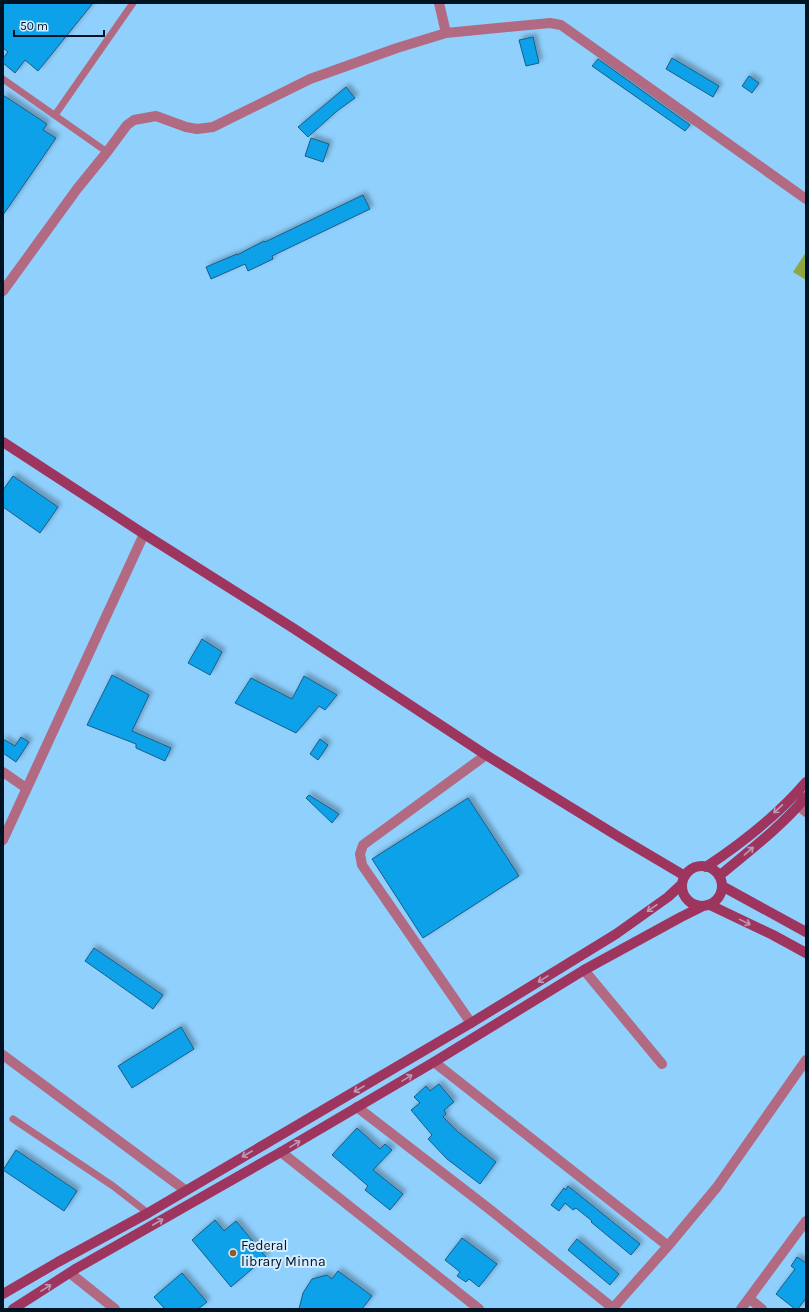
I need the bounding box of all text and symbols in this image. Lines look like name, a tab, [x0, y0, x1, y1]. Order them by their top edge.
scale bar	[14, 12, 104, 38]
text: 50 m	[20, 19, 48, 33]
one-way arrow	[773, 804, 783, 814]
one-way arrow	[744, 846, 755, 855]
one-way arrow	[646, 904, 657, 912]
one-way arrow	[739, 919, 751, 926]
one-way arrow	[538, 975, 549, 983]
one-way arrow	[401, 1073, 413, 1081]
one-way arrow	[353, 1085, 365, 1093]
one-way arrow	[289, 1140, 300, 1148]
one-way arrow	[241, 1151, 253, 1159]
one-way arrow	[152, 1218, 164, 1226]
place label: Federal library Minna	[241, 1237, 326, 1270]
marker: Federal library Minna	[228, 1248, 238, 1258]
one-way arrow	[40, 1284, 51, 1292]

